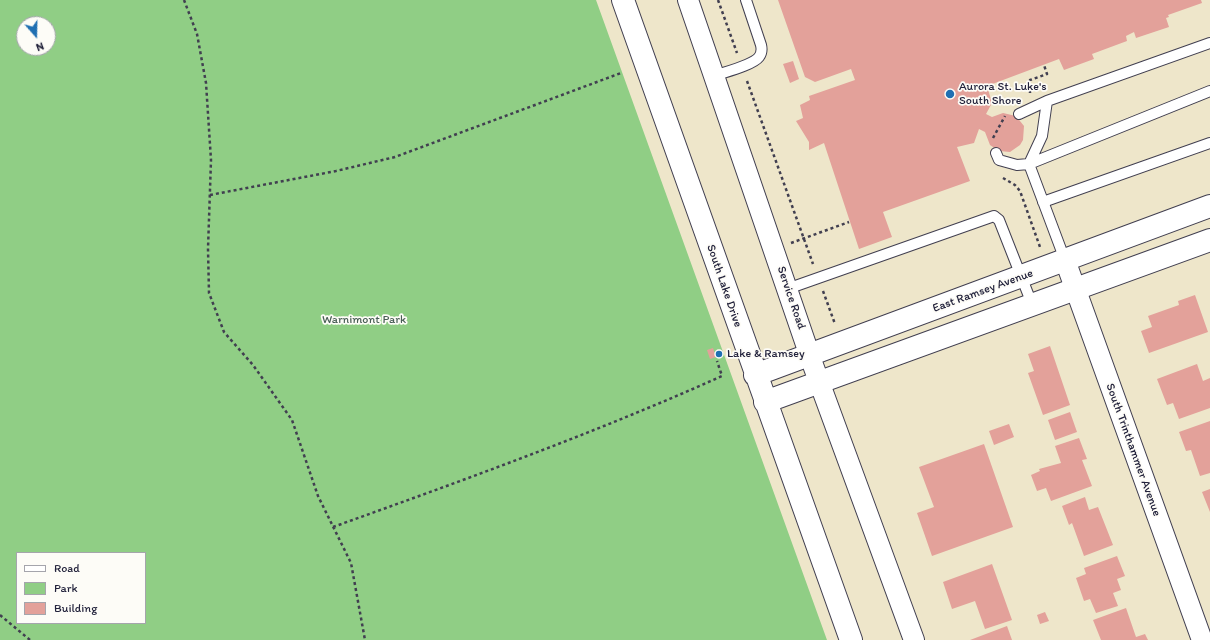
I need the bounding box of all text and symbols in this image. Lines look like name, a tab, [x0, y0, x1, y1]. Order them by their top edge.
north arrow	[16, 16, 56, 56]
text: N	[34, 39, 46, 54]
place label: Aurora St. Luke's South Shore	[959, 80, 1047, 108]
marker: Aurora St. Luke's South Shore	[944, 88, 956, 100]
street label: South Lake Drive	[703, 243, 745, 329]
street label: Service Road	[773, 265, 809, 331]
street label: East Ramsey Avenue	[931, 266, 1035, 316]
park label: Warnimont Park	[322, 313, 406, 327]
place label: Lake & Ramsey	[727, 347, 805, 361]
marker: Lake & Ramsey	[714, 349, 724, 359]
street label: South Trinthammer Avenue	[1102, 382, 1164, 518]
legend	[16, 552, 146, 624]
text: Road	[54, 561, 80, 575]
text: Park	[54, 581, 78, 595]
text: Building	[54, 601, 97, 615]

